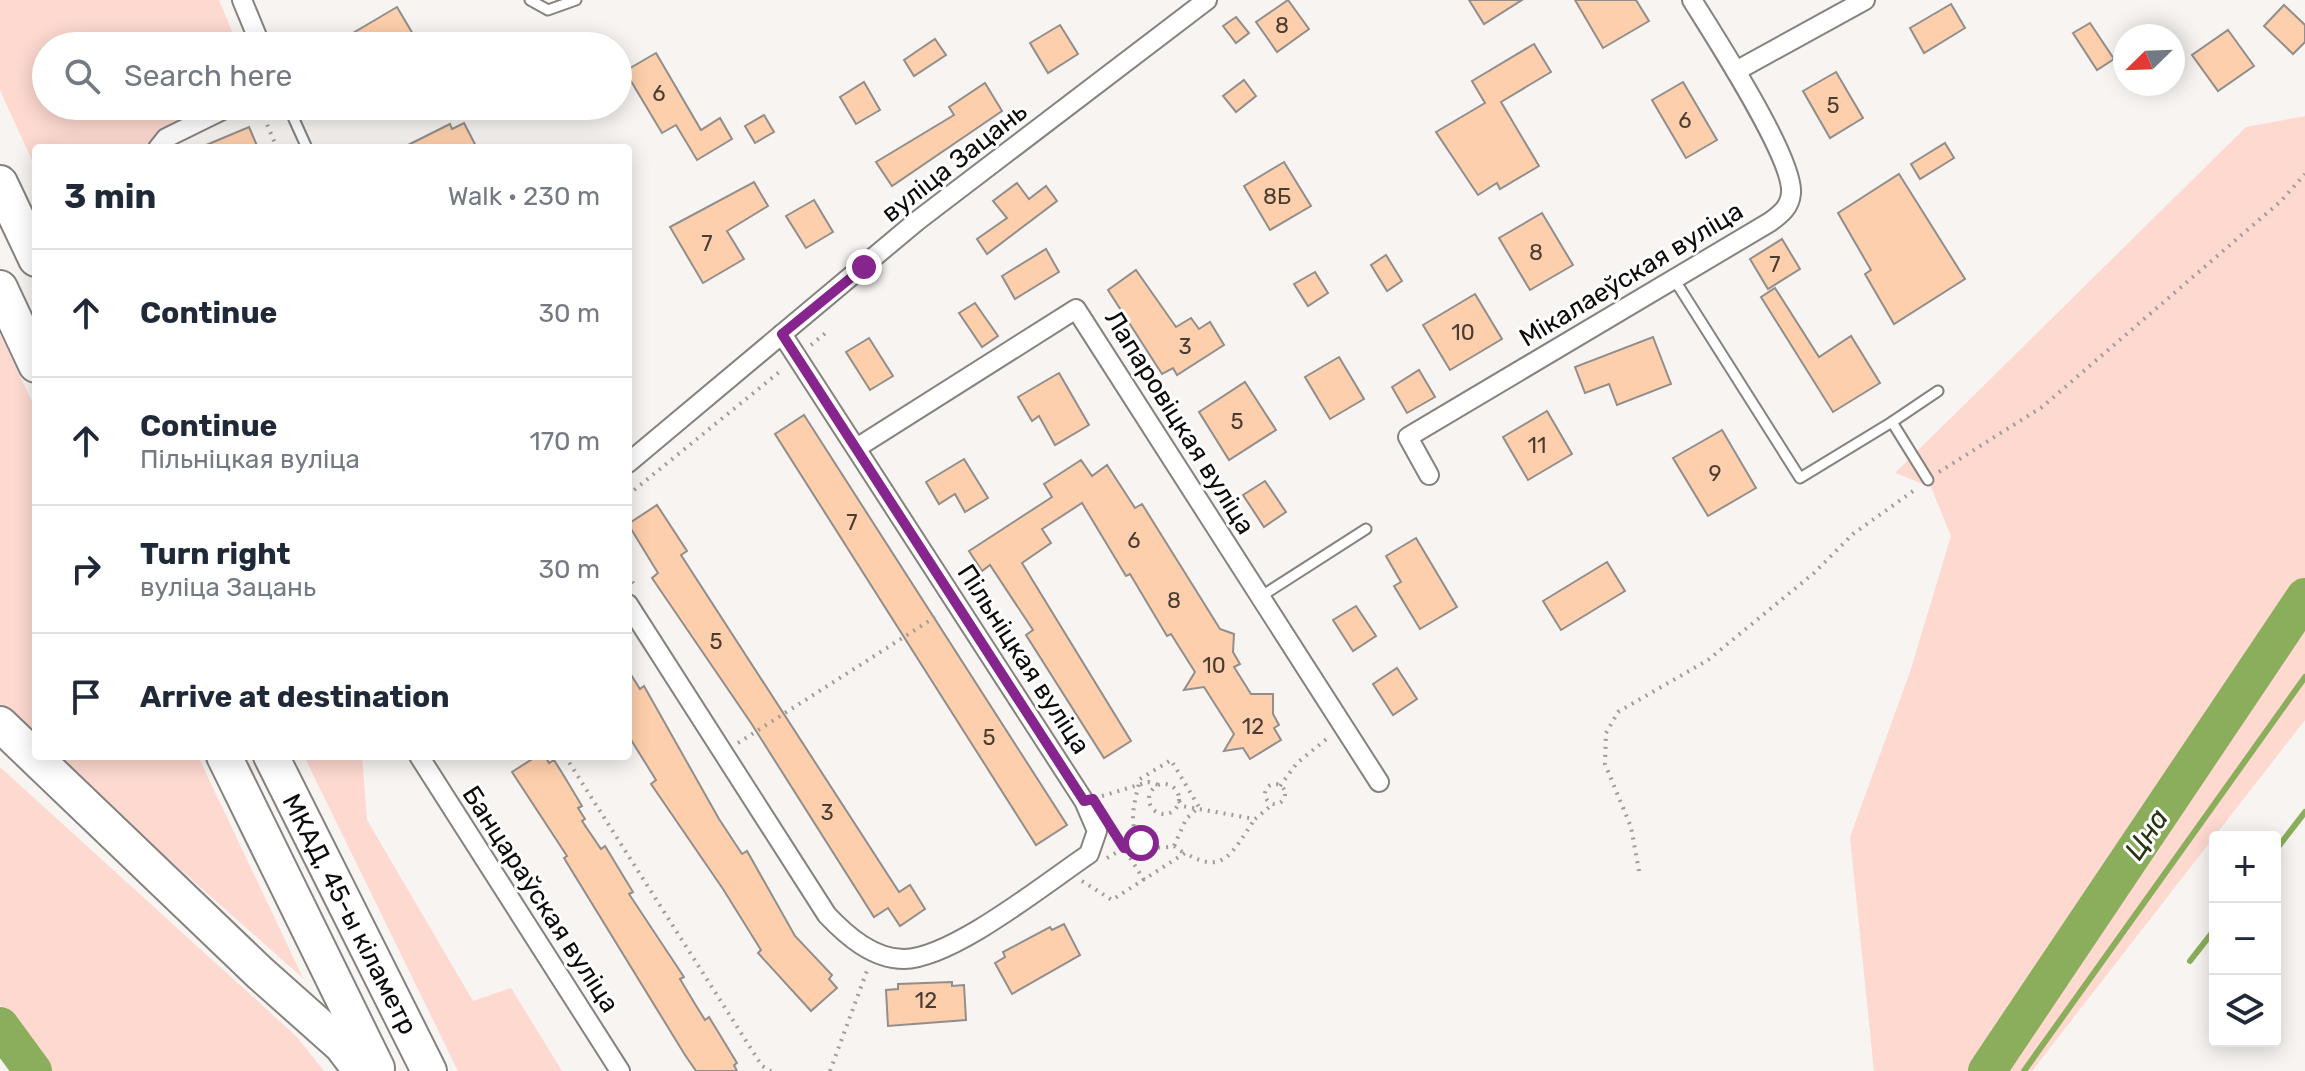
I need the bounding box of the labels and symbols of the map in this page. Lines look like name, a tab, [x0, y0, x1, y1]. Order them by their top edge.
house number: 8	[1275, 12, 1289, 39]
north arrow	[2113, 24, 2185, 96]
house number: 6	[652, 80, 666, 107]
house number: 5	[1826, 92, 1840, 119]
street label: вуліца Зацань	[875, 96, 1033, 229]
house number: 6	[1678, 107, 1692, 134]
house number: 8Б	[1263, 183, 1291, 210]
street label: Мікалаеўская вуліца	[1514, 195, 1749, 354]
house number: 7	[701, 230, 713, 257]
house number: 8	[1529, 239, 1543, 266]
route end	[846, 249, 882, 285]
house number: 7	[1769, 251, 1781, 278]
street label: Лапаровіцкая вуліца	[1098, 304, 1261, 540]
house number: 10	[1451, 319, 1475, 346]
house number: 3	[1178, 333, 1192, 360]
house number: 5	[1230, 408, 1244, 435]
house number: 11	[1528, 432, 1546, 459]
house number: 9	[1708, 460, 1722, 487]
house number: 7	[846, 509, 858, 536]
house number: 6	[1127, 527, 1141, 554]
street label: Пільніцкая вуліца	[951, 559, 1096, 760]
house number: 8	[1167, 587, 1181, 614]
house number: 5	[709, 628, 723, 655]
house number: 10	[1202, 652, 1226, 679]
house number: 12	[1242, 713, 1264, 740]
house number: 5	[982, 724, 996, 751]
street label: Банцараўская вуліца	[456, 780, 625, 1018]
street label: МКАД, 45-ы кіламетр	[275, 789, 424, 1040]
house number: 3	[820, 799, 834, 826]
water label: Цна	[2118, 803, 2175, 866]
route start	[1123, 825, 1159, 861]
house number: 12	[915, 987, 937, 1014]

